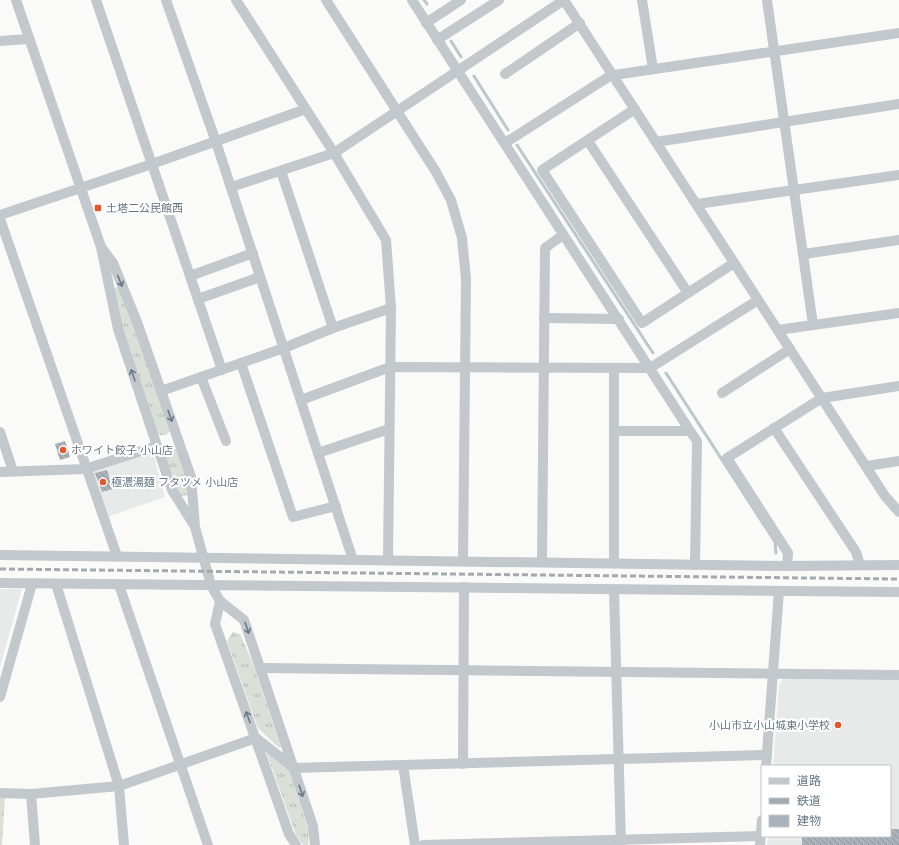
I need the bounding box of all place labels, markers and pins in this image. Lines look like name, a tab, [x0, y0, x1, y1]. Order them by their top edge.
place label: 土塔二公民館西	[106, 201, 183, 215]
marker: 土塔二公民館西	[93, 203, 103, 213]
place label: ホワイト餃子 小山店	[71, 443, 173, 457]
marker: ホワイト餃子 小山店	[58, 445, 68, 455]
place label: 極濃湯麺 フタツメ 小山店	[111, 475, 238, 489]
marker: 極濃湯麺 フタツメ 小山店	[98, 477, 108, 487]
place label: 小山市立小山城東小学校	[709, 718, 830, 732]
marker: 小山市立小山城東小学校	[833, 720, 843, 730]

